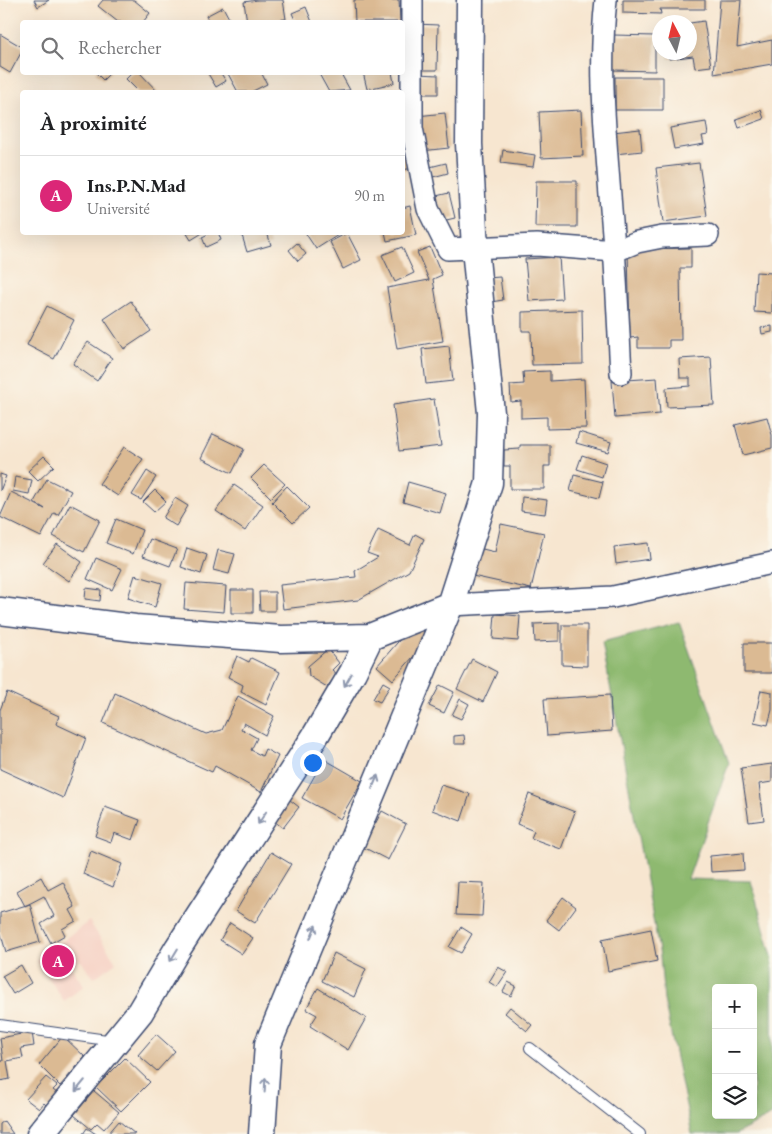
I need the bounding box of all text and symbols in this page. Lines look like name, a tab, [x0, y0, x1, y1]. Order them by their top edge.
north arrow	[652, 15, 697, 60]
search box	[20, 20, 405, 75]
icon: search	[38, 34, 66, 62]
text: Rechercher	[78, 35, 161, 60]
text: À proximité	[40, 109, 147, 136]
text: Ins.P.N.Mad	[87, 173, 186, 198]
text: A	[50, 185, 62, 206]
text: 90 m	[354, 185, 385, 206]
text: Université	[87, 198, 150, 219]
one-way arrow	[342, 673, 352, 687]
your location	[300, 750, 326, 776]
one-way arrow	[371, 775, 380, 790]
one-way arrow	[257, 811, 267, 825]
one-way arrow	[309, 925, 319, 940]
pin: A	[42, 942, 74, 980]
one-way arrow	[168, 947, 178, 961]
map controls	[712, 984, 757, 1119]
button: +	[712, 984, 757, 1029]
button: −	[712, 1029, 757, 1074]
button: layers	[712, 1074, 757, 1119]
one-way arrow	[261, 1078, 270, 1094]
one-way arrow	[74, 1080, 85, 1093]

